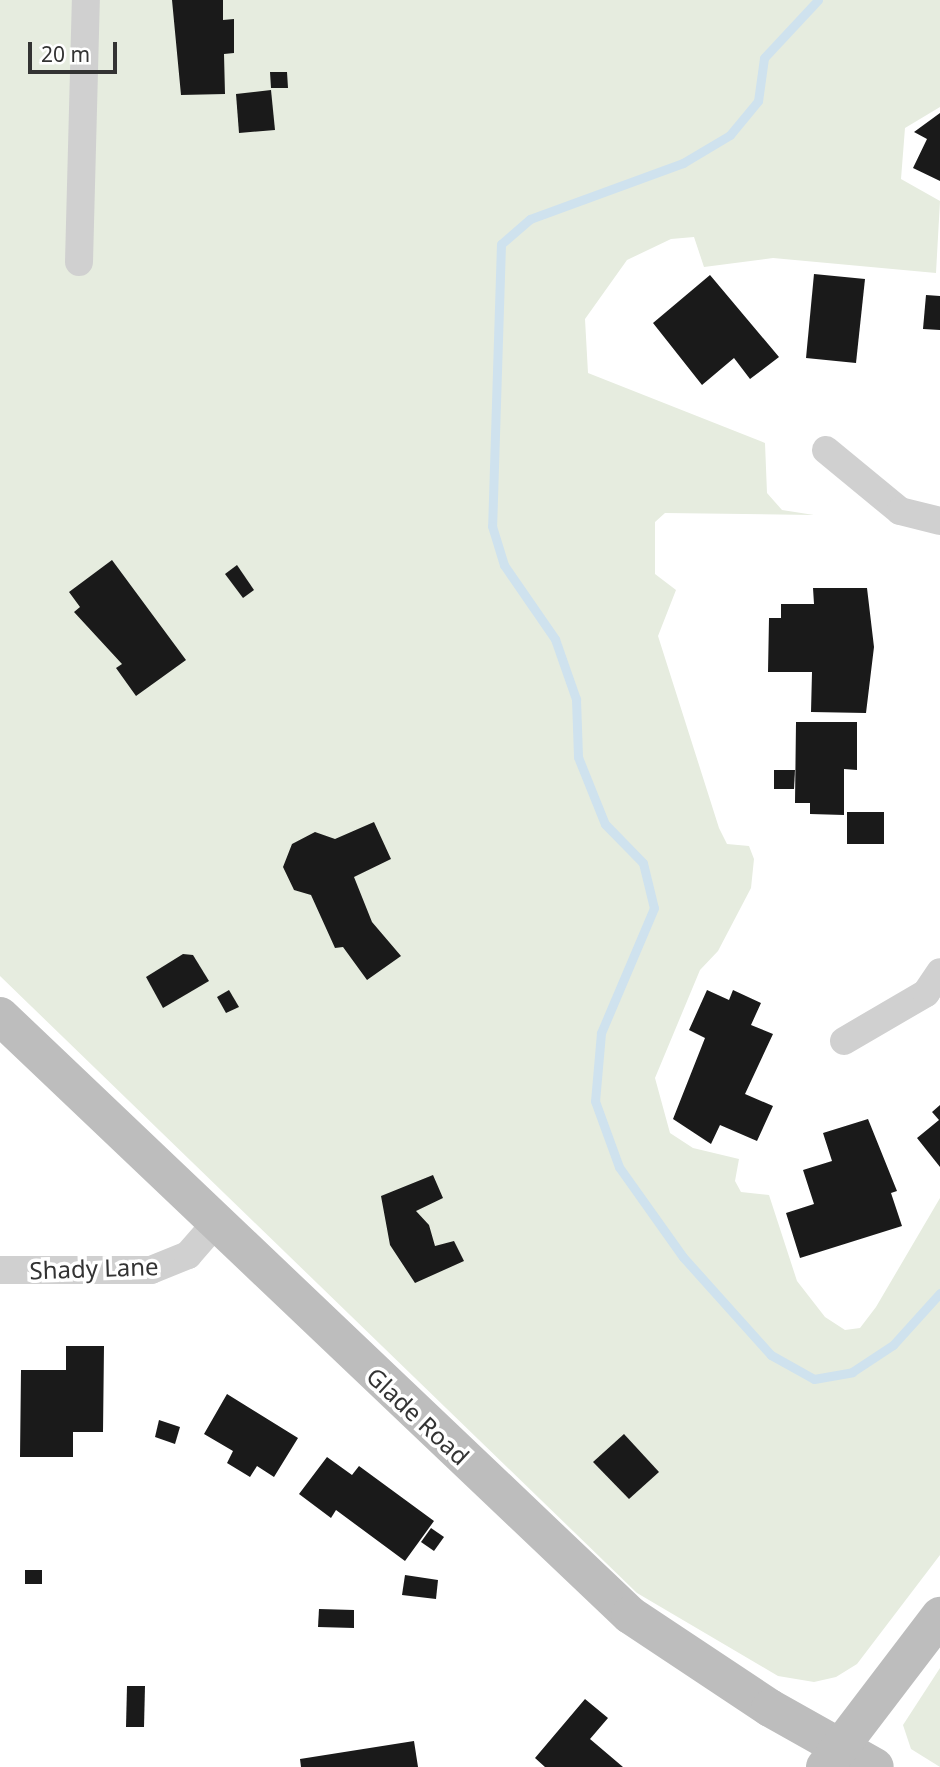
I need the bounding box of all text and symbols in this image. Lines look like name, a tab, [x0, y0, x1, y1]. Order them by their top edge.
scale bar	[32, 28, 121, 72]
text: 20 m	[41, 40, 90, 68]
street label: Shady Lane	[29, 1251, 159, 1285]
street label: Glade Road	[361, 1361, 475, 1471]

